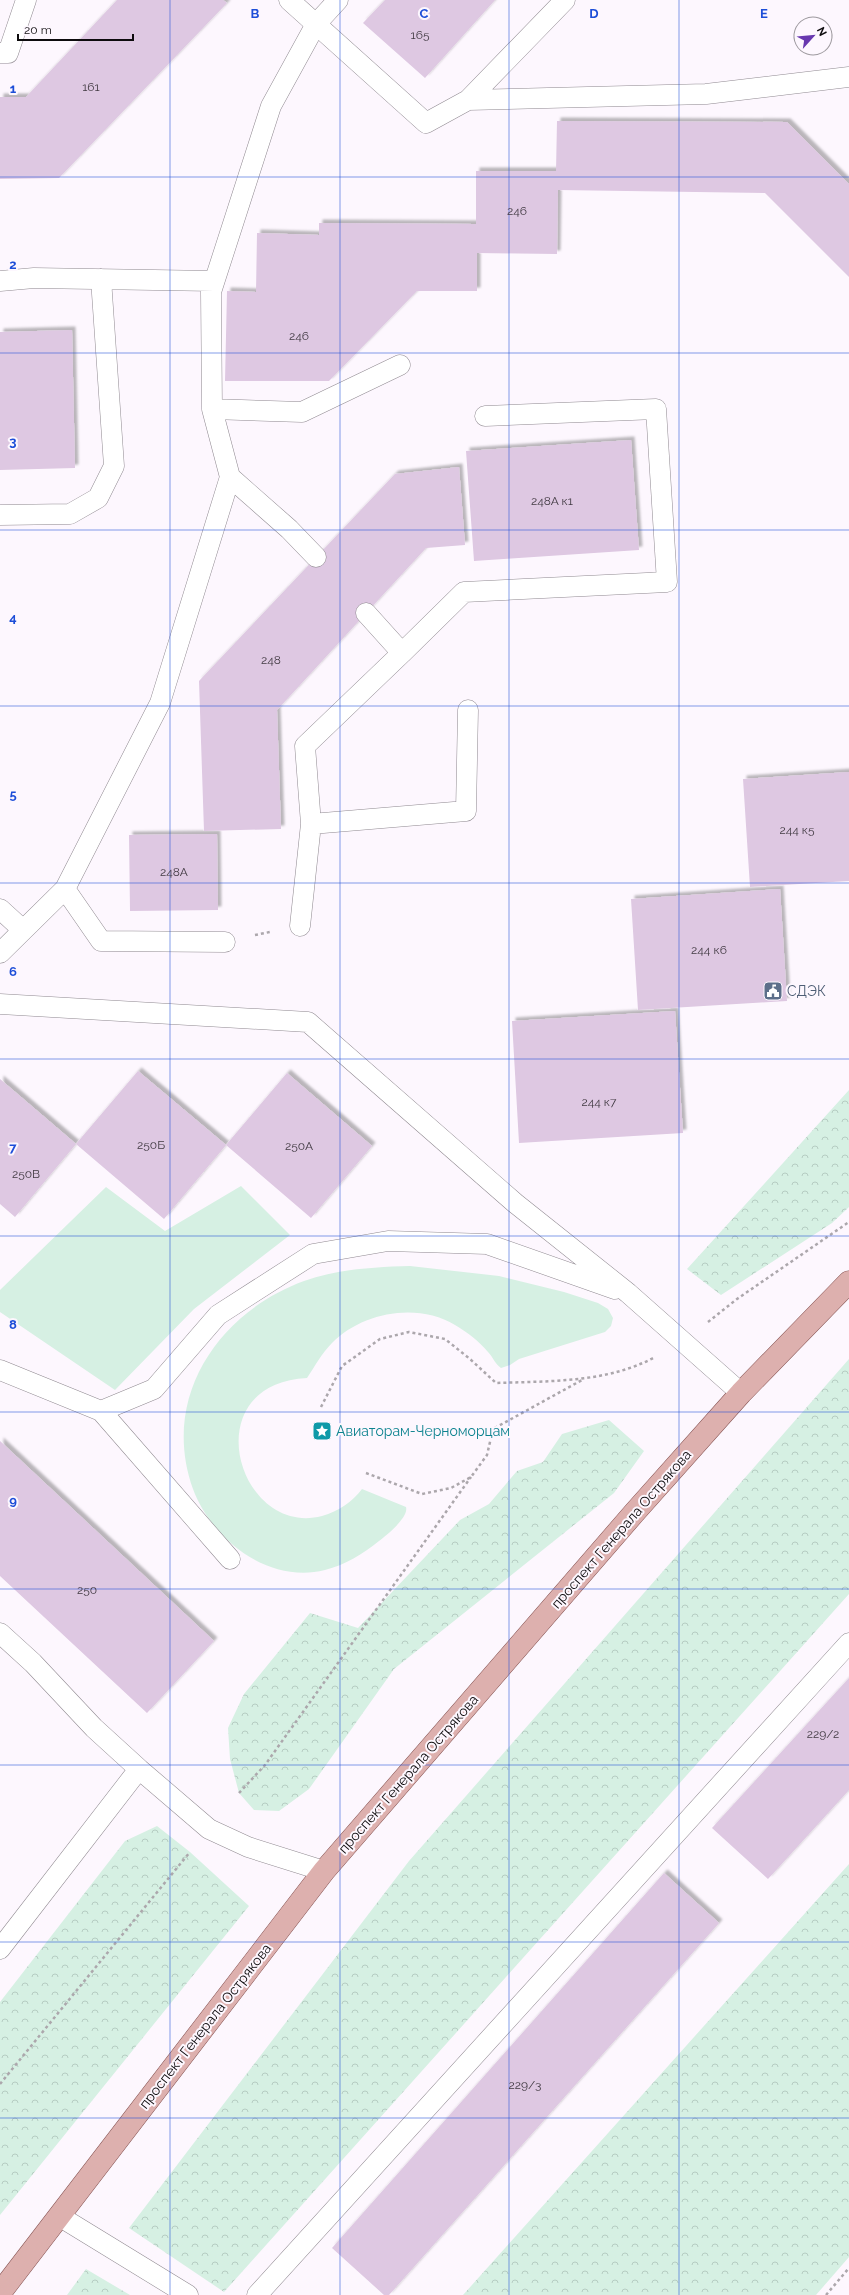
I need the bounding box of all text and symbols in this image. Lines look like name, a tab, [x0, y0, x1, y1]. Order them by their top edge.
text: B	[251, 6, 260, 21]
text: C	[420, 6, 429, 21]
text: D	[589, 6, 599, 21]
text: E	[760, 6, 768, 21]
scale bar	[18, 16, 133, 42]
north arrow	[793, 16, 833, 56]
text: 20 m	[24, 23, 52, 37]
text: N	[814, 25, 829, 38]
house number: 165	[411, 28, 430, 42]
house number: 161	[82, 80, 100, 94]
text: 1	[10, 81, 17, 96]
house number: 246	[507, 204, 527, 218]
text: 2	[9, 257, 17, 272]
house number: 246	[289, 329, 309, 343]
text: 3	[9, 434, 17, 449]
house number: 248А к1	[531, 494, 573, 508]
text: 4	[9, 610, 17, 625]
house number: 248	[261, 653, 281, 667]
text: 5	[9, 787, 17, 802]
house number: 244 к5	[779, 823, 815, 837]
house number: 248А	[160, 865, 188, 879]
house number: 244 к6	[691, 943, 727, 957]
text: 6	[9, 964, 17, 979]
public building icon: СДЭК	[762, 980, 784, 1002]
place label: СДЭК	[787, 983, 826, 999]
house number: 244 к7	[581, 1095, 617, 1109]
house number: 250Б	[137, 1138, 165, 1152]
house number: 250А	[285, 1139, 313, 1153]
text: 7	[9, 1140, 17, 1155]
house number: 250В	[12, 1167, 40, 1181]
text: 8	[9, 1317, 17, 1332]
place icon: Авиаторам-Черноморцам	[311, 1420, 333, 1442]
place label: Авиаторам-Черноморцам	[336, 1423, 510, 1439]
street label: проспект Генерала Острякова	[548, 1447, 694, 1611]
text: 9	[9, 1493, 17, 1508]
house number: 250	[77, 1583, 97, 1597]
street label: проспект Генерала Острякова	[335, 1692, 481, 1856]
house number: 229/2	[807, 1727, 839, 1741]
street label: проспект Генерала Острякова	[136, 1940, 274, 2112]
house number: 229/3	[509, 2078, 541, 2092]

